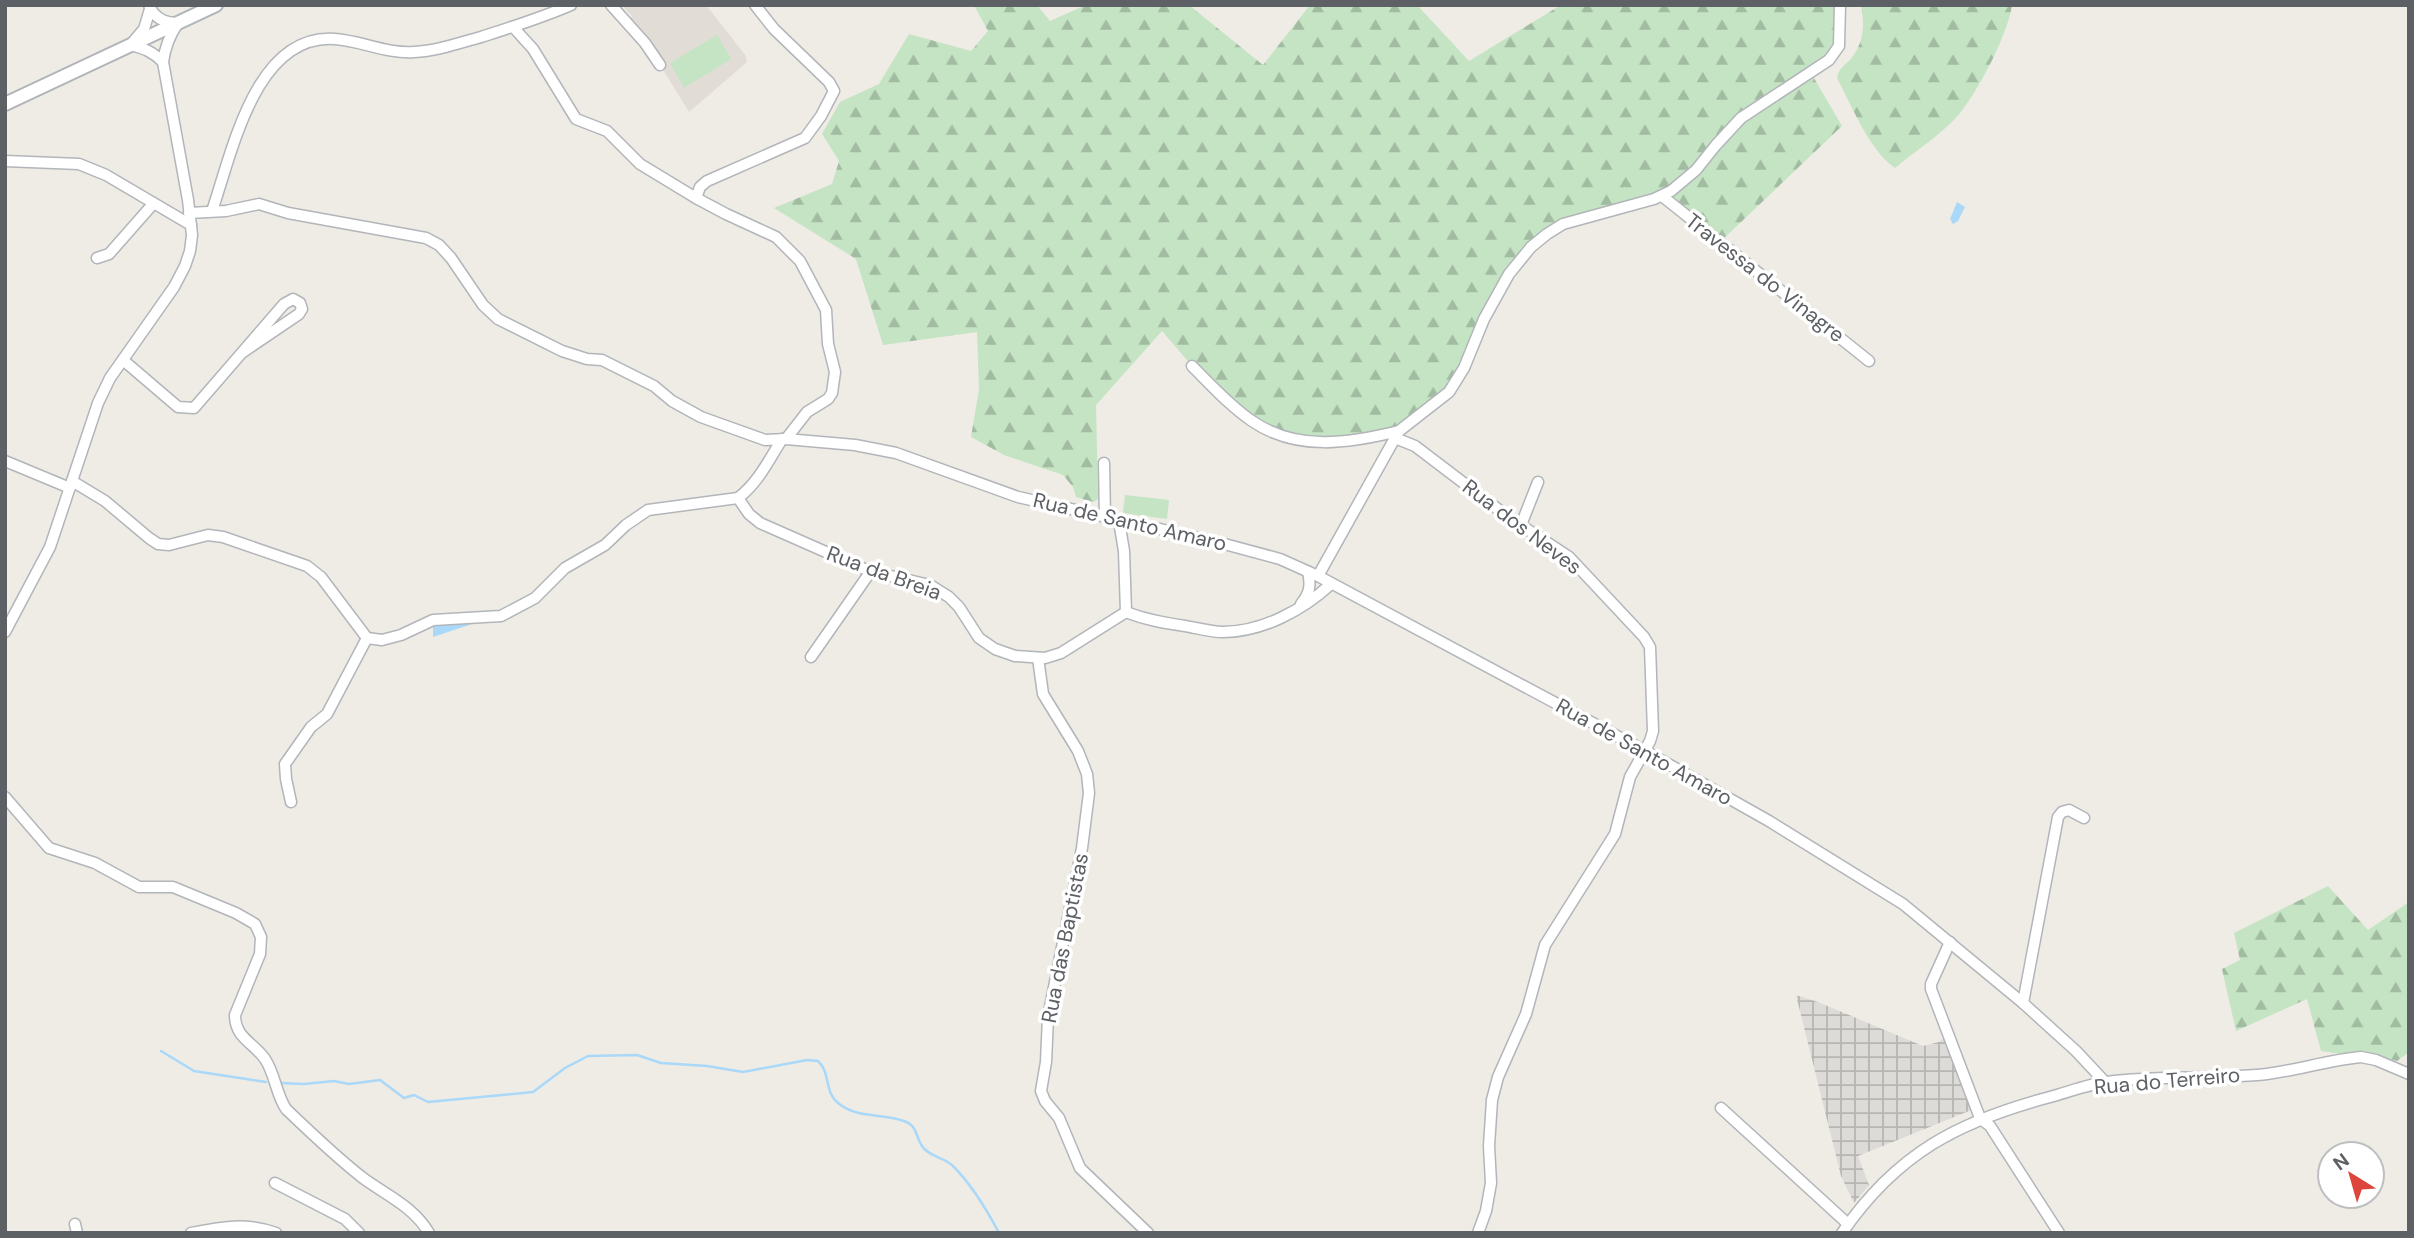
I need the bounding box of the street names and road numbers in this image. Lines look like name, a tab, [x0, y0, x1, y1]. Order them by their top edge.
street label: Travessa do Vinagre	[1680, 207, 1850, 349]
street label: Rua dos Neves	[1457, 473, 1587, 581]
street label: Rua de Santo Amaro	[1031, 486, 1229, 558]
street label: Rua da Breia	[823, 539, 945, 607]
street label: Rua de Santo Amaro	[1551, 692, 1737, 812]
street label: Rua das Baptistas	[1035, 851, 1095, 1025]
street label: Rua do Terreiro	[2093, 1061, 2241, 1101]

